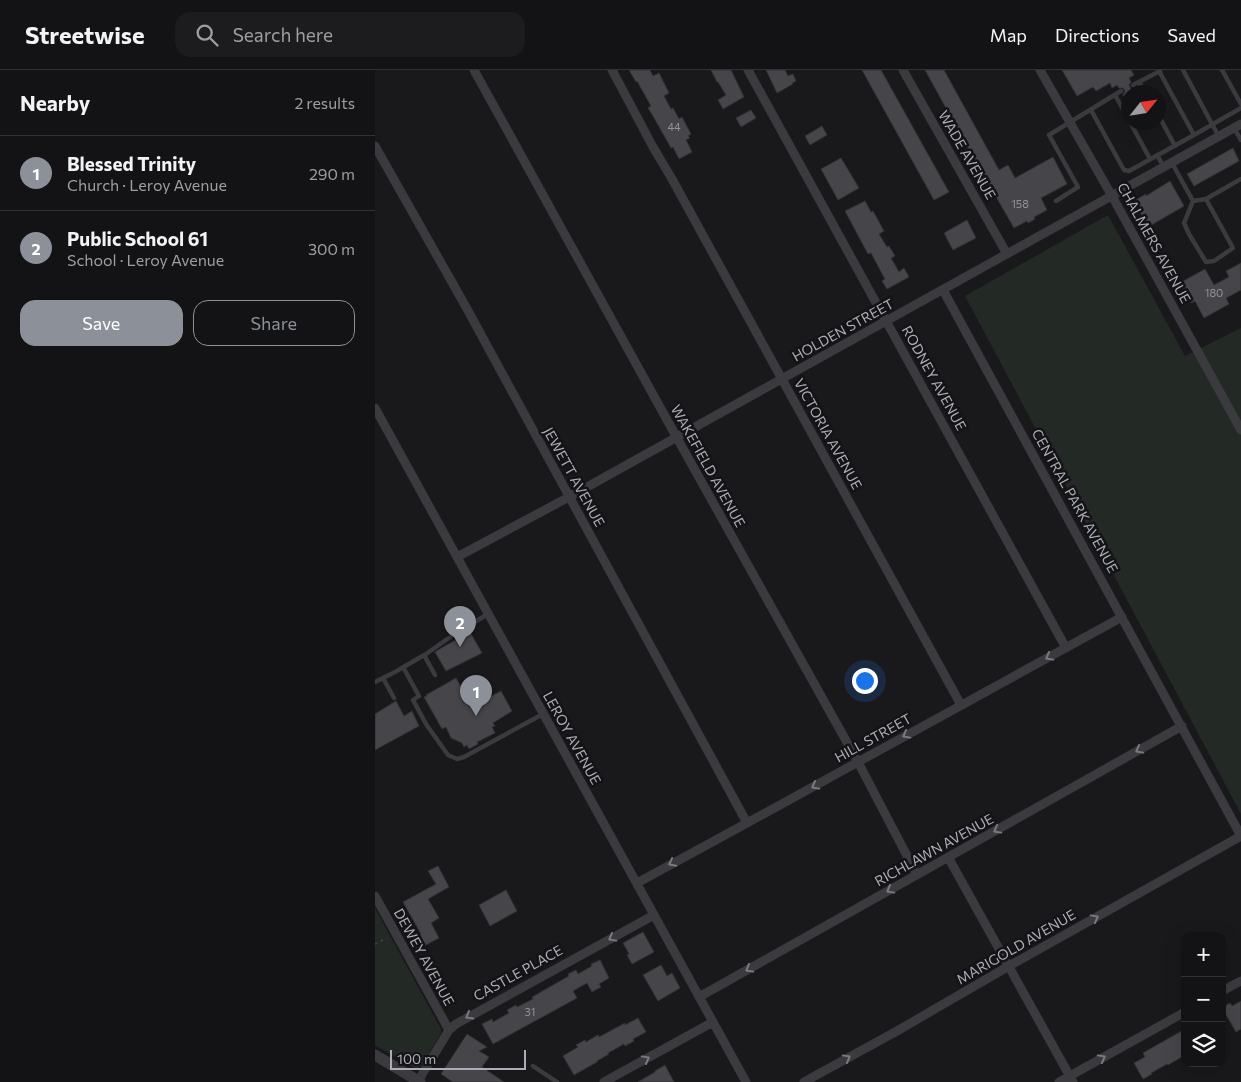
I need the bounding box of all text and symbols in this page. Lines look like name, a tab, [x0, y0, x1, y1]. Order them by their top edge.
search box	[175, 12, 525, 57]
text: Streetwise	[25, 20, 145, 49]
icon: search	[193, 21, 221, 49]
text: Search here	[233, 23, 333, 46]
text: Map	[990, 24, 1027, 46]
text: Directions	[1055, 24, 1139, 46]
text: Saved	[1167, 24, 1216, 46]
north arrow	[1121, 85, 1166, 130]
text: Nearby	[20, 90, 90, 115]
text: 2 results	[294, 93, 355, 112]
street label: WADE AVENUE	[935, 107, 1000, 202]
house number: 44	[667, 120, 681, 133]
text: Blessed Trinity	[67, 152, 196, 175]
text: 1	[32, 164, 40, 183]
text: 290 m	[309, 164, 355, 183]
text: Church · Leroy Avenue	[67, 175, 227, 194]
street label: CHALMERS AVENUE	[1114, 179, 1195, 306]
house number: 158	[1011, 197, 1029, 210]
text: Public School 61	[67, 227, 208, 250]
text: 2	[31, 239, 41, 258]
text: 300 m	[308, 239, 355, 258]
text: School · Leroy Avenue	[67, 250, 224, 269]
house number: 180	[1205, 286, 1223, 299]
street label: HOLDEN STREET	[789, 295, 897, 365]
button: Save	[20, 300, 183, 346]
button: Share	[193, 300, 355, 346]
street label: RODNEY AVENUE	[899, 322, 970, 433]
street label: VICTORIA AVENUE	[791, 375, 866, 492]
street label: WAKEFIELD AVENUE	[668, 401, 749, 530]
street label: JEWETT AVENUE	[540, 424, 609, 530]
street label: CENTRAL PARK AVENUE	[1029, 426, 1122, 576]
pin: 2	[444, 606, 476, 647]
one-way arrow	[1045, 651, 1054, 661]
your location	[852, 668, 878, 694]
pin: 1	[460, 675, 492, 716]
street label: LEROY AVENUE	[540, 688, 605, 787]
street label: HILL STREET	[831, 709, 914, 766]
one-way arrow	[903, 729, 912, 739]
one-way arrow	[1135, 744, 1144, 754]
one-way arrow	[811, 780, 820, 790]
street label: RICHLAWN AVENUE	[871, 810, 996, 889]
one-way arrow	[994, 823, 1003, 833]
one-way arrow	[669, 857, 678, 867]
one-way arrow	[887, 884, 896, 894]
street label: DEWEY AVENUE	[391, 905, 458, 1008]
street label: MARIGOLD AVENUE	[953, 906, 1078, 988]
one-way arrow	[1090, 914, 1099, 924]
one-way arrow	[608, 932, 617, 942]
map controls	[1181, 932, 1226, 1067]
button: +	[1181, 932, 1226, 977]
street label: CASTLE PLACE	[470, 941, 565, 1004]
one-way arrow	[745, 963, 754, 973]
button: −	[1181, 977, 1226, 1022]
house number: 31	[525, 1005, 535, 1018]
one-way arrow	[465, 1009, 474, 1019]
button: layers	[1181, 1022, 1226, 1067]
scale bar	[390, 1047, 526, 1070]
text: 100 m	[397, 1050, 436, 1067]
one-way arrow	[1097, 1054, 1106, 1064]
one-way arrow	[641, 1055, 650, 1065]
one-way arrow	[842, 1055, 851, 1065]

